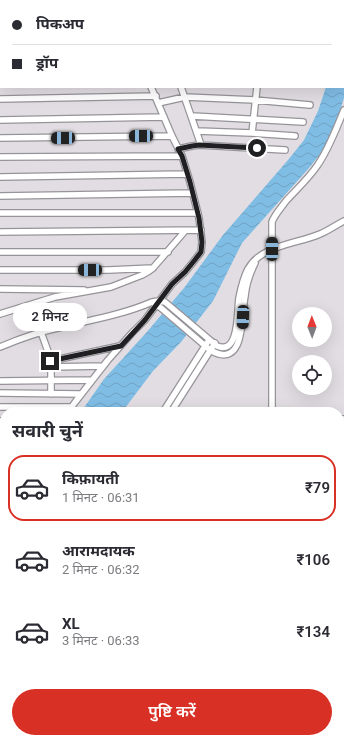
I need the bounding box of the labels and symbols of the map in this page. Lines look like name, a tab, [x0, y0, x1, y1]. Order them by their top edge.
car	[129, 130, 153, 142]
car	[51, 132, 75, 144]
route start	[248, 139, 266, 157]
car	[266, 237, 278, 261]
car	[78, 264, 102, 276]
callout: 2 मिनट	[13, 303, 87, 331]
car	[237, 305, 249, 329]
north arrow	[292, 307, 332, 347]
route end	[41, 352, 59, 370]

